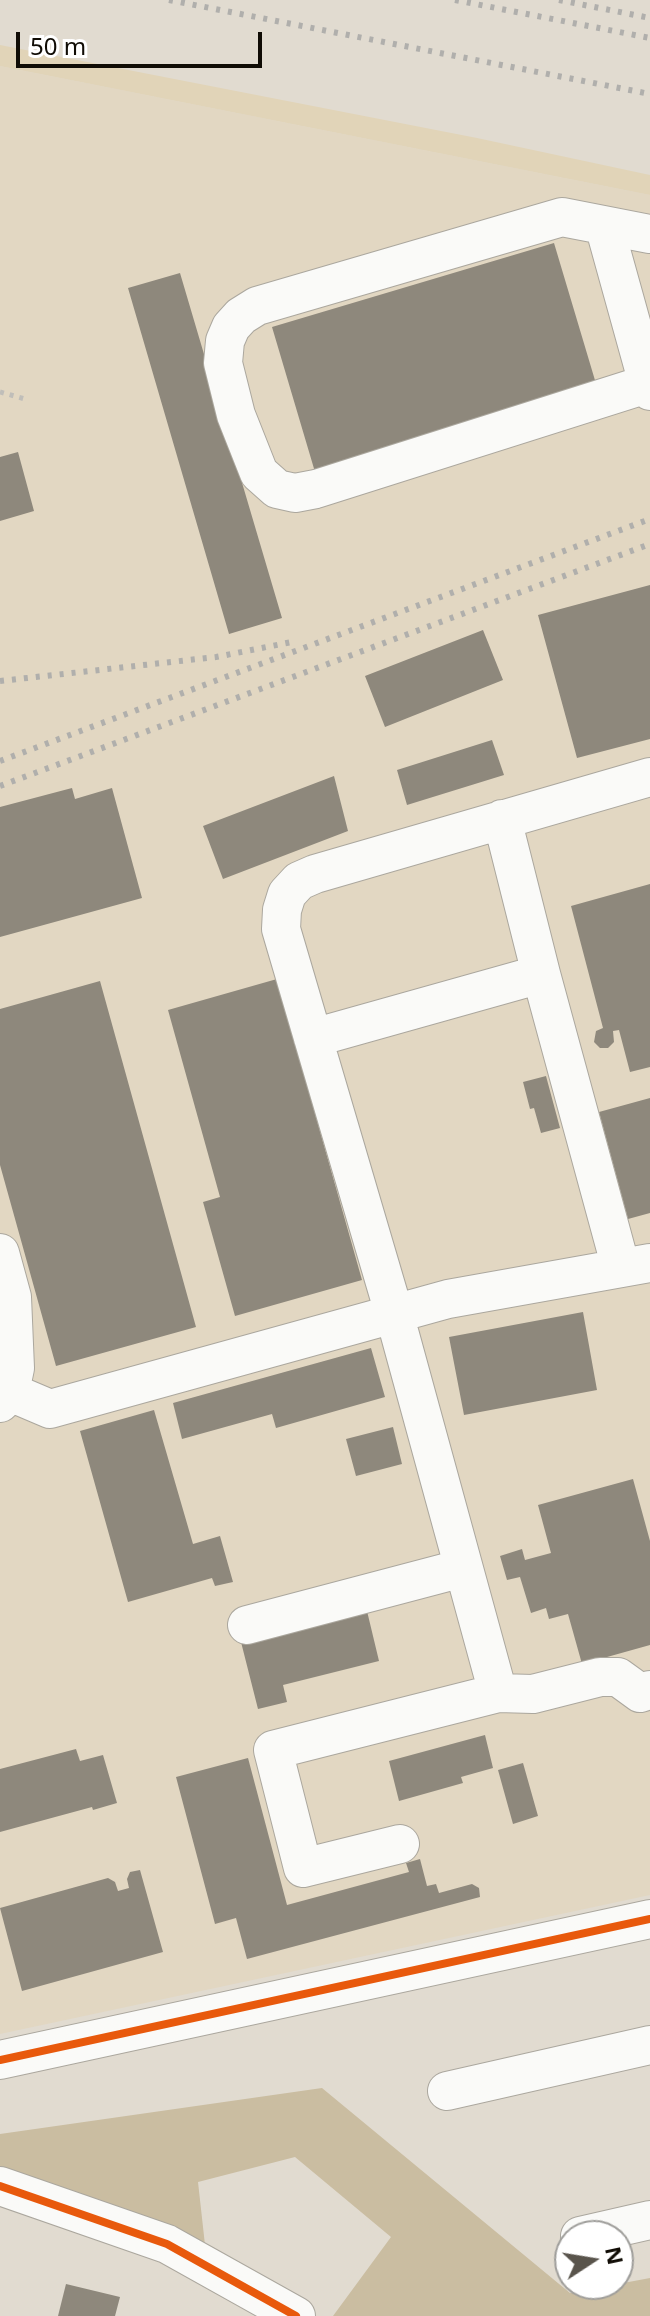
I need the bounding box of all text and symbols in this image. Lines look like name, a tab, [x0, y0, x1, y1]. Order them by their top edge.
scale bar	[20, 16, 266, 66]
text: 50 m	[30, 29, 86, 62]
north arrow	[554, 2220, 634, 2300]
text: N	[599, 2244, 632, 2267]

